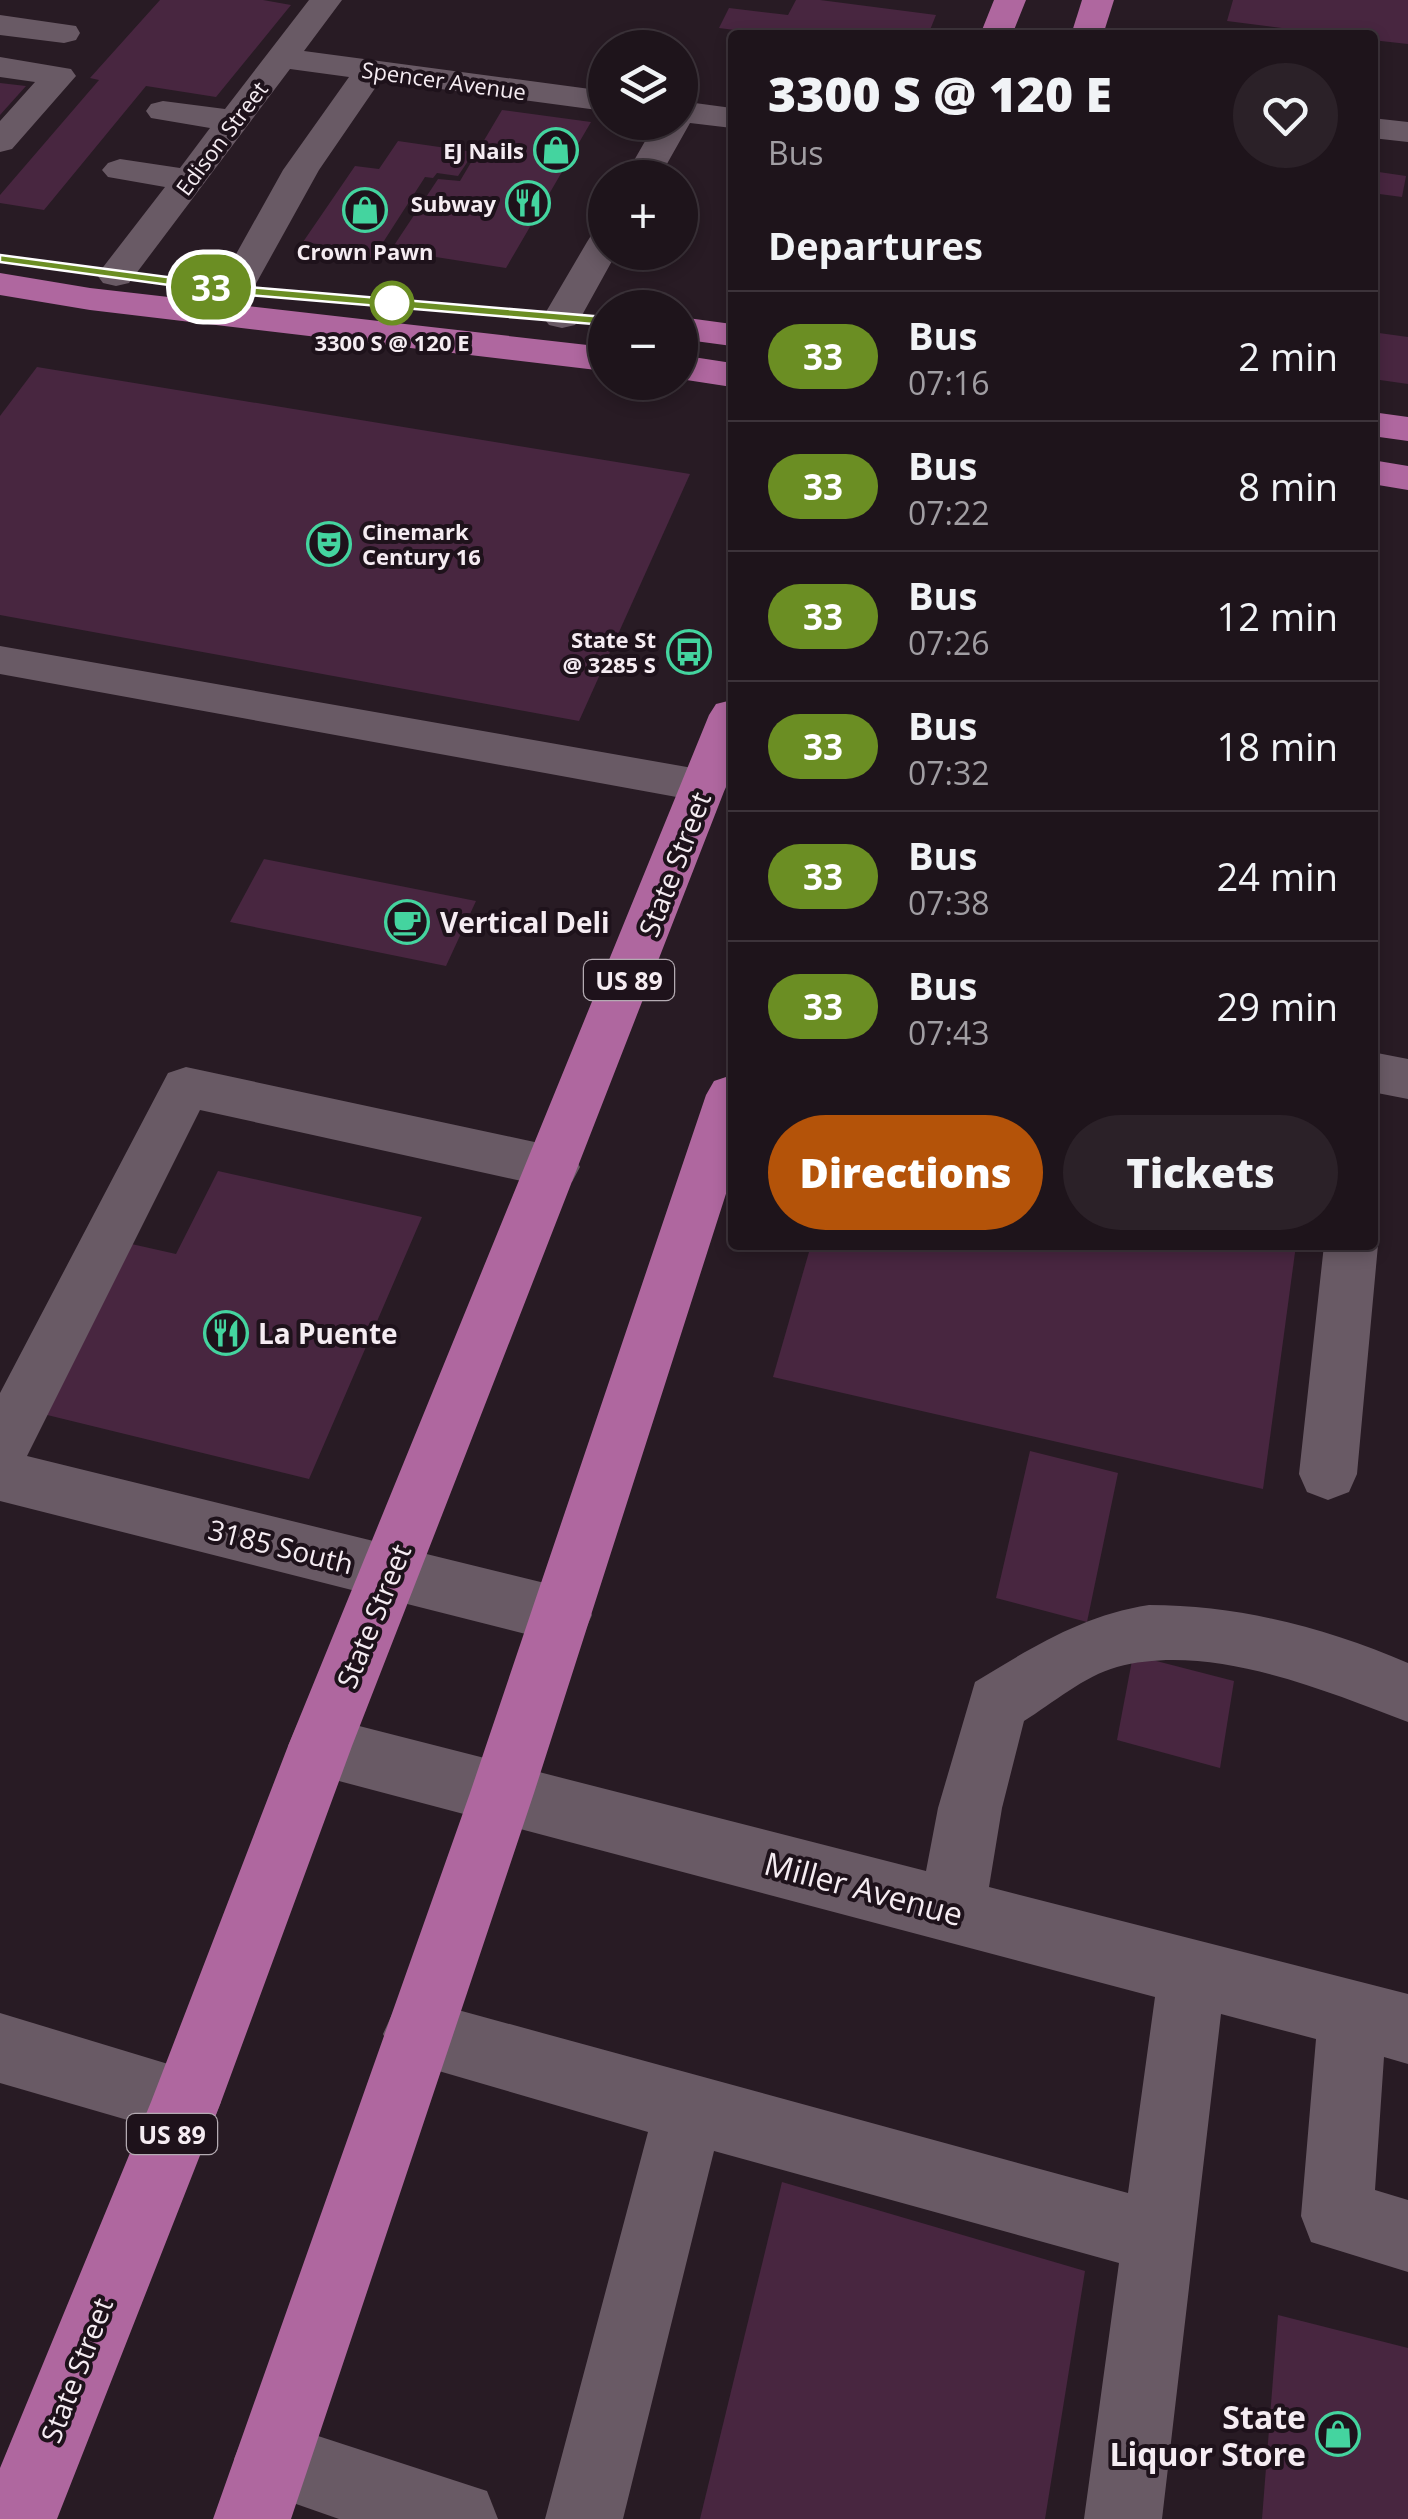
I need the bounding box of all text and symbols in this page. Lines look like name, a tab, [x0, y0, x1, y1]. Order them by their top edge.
map controls	[588, 30, 698, 400]
button: layers	[588, 30, 698, 140]
street label: Spencer Avenue	[360, 54, 528, 106]
text: 3300 S @ 120 E	[768, 61, 1112, 126]
button: heart	[1233, 63, 1338, 168]
street label: Edison Street	[168, 75, 274, 201]
shop icon: EJ Nails	[533, 127, 579, 173]
text: Bus	[768, 131, 824, 174]
place label: EJ Nails	[443, 135, 524, 165]
button: +	[588, 160, 698, 270]
restaurant icon: Subway	[505, 180, 551, 226]
shop icon: Crown Pawn	[342, 187, 388, 233]
place label: Subway	[411, 188, 496, 218]
text: Departures	[768, 219, 983, 271]
place label: Crown Pawn	[296, 236, 434, 266]
line badge: 33	[166, 254, 256, 320]
text: 33	[191, 264, 231, 311]
marker: 3300 S @ 120 E	[371, 282, 413, 324]
button: −	[588, 290, 698, 400]
text: Bus	[908, 309, 977, 361]
place label: 3300 S @ 120 E	[314, 327, 470, 357]
text: 2 min	[1238, 330, 1338, 382]
text: 33	[803, 333, 843, 380]
text: 07:16	[908, 361, 990, 404]
text: Bus	[908, 439, 977, 491]
text: 8 min	[1238, 460, 1338, 512]
text: 33	[803, 463, 843, 510]
text: 07:22	[908, 491, 990, 534]
place label: Cinemark Century 16	[362, 516, 481, 571]
theatre icon: Cinemark Century 16	[306, 521, 352, 567]
text: Bus	[908, 569, 977, 621]
text: 12 min	[1217, 590, 1338, 642]
text: 33	[803, 593, 843, 640]
text: 07:26	[908, 621, 990, 664]
place label: State St @ 3285 S	[562, 624, 656, 679]
bus stop icon: State St @ 3285 S	[666, 629, 712, 675]
text: Bus	[908, 699, 977, 751]
text: 18 min	[1217, 720, 1338, 772]
text: 33	[803, 723, 843, 770]
text: 07:32	[908, 751, 990, 794]
street label: State Street	[629, 786, 719, 942]
text: Bus	[908, 829, 977, 881]
text: 24 min	[1217, 850, 1338, 902]
text: 33	[803, 853, 843, 900]
text: 07:38	[908, 881, 990, 924]
cafe icon: Vertical Deli	[384, 899, 430, 945]
place label: Vertical Deli	[440, 903, 610, 941]
text: Bus	[908, 959, 977, 1011]
road number: US 89	[584, 960, 674, 1000]
text: 29 min	[1217, 980, 1338, 1032]
text: 33	[803, 983, 843, 1030]
text: 07:43	[908, 1011, 990, 1054]
button: Directions	[768, 1115, 1043, 1230]
button: Tickets	[1063, 1115, 1338, 1230]
restaurant icon: La Puente	[203, 1310, 249, 1356]
place label: La Puente	[258, 1314, 398, 1352]
street label: 3185 South	[205, 1510, 357, 1582]
street label: State Street	[327, 1538, 419, 1694]
street label: Miller Avenue	[760, 1841, 968, 1935]
road number: US 89	[127, 2114, 217, 2154]
street label: State Street	[31, 2292, 121, 2448]
place label: State Liquor Store	[1109, 2395, 1306, 2475]
shop icon: State Liquor Store	[1315, 2411, 1361, 2457]

